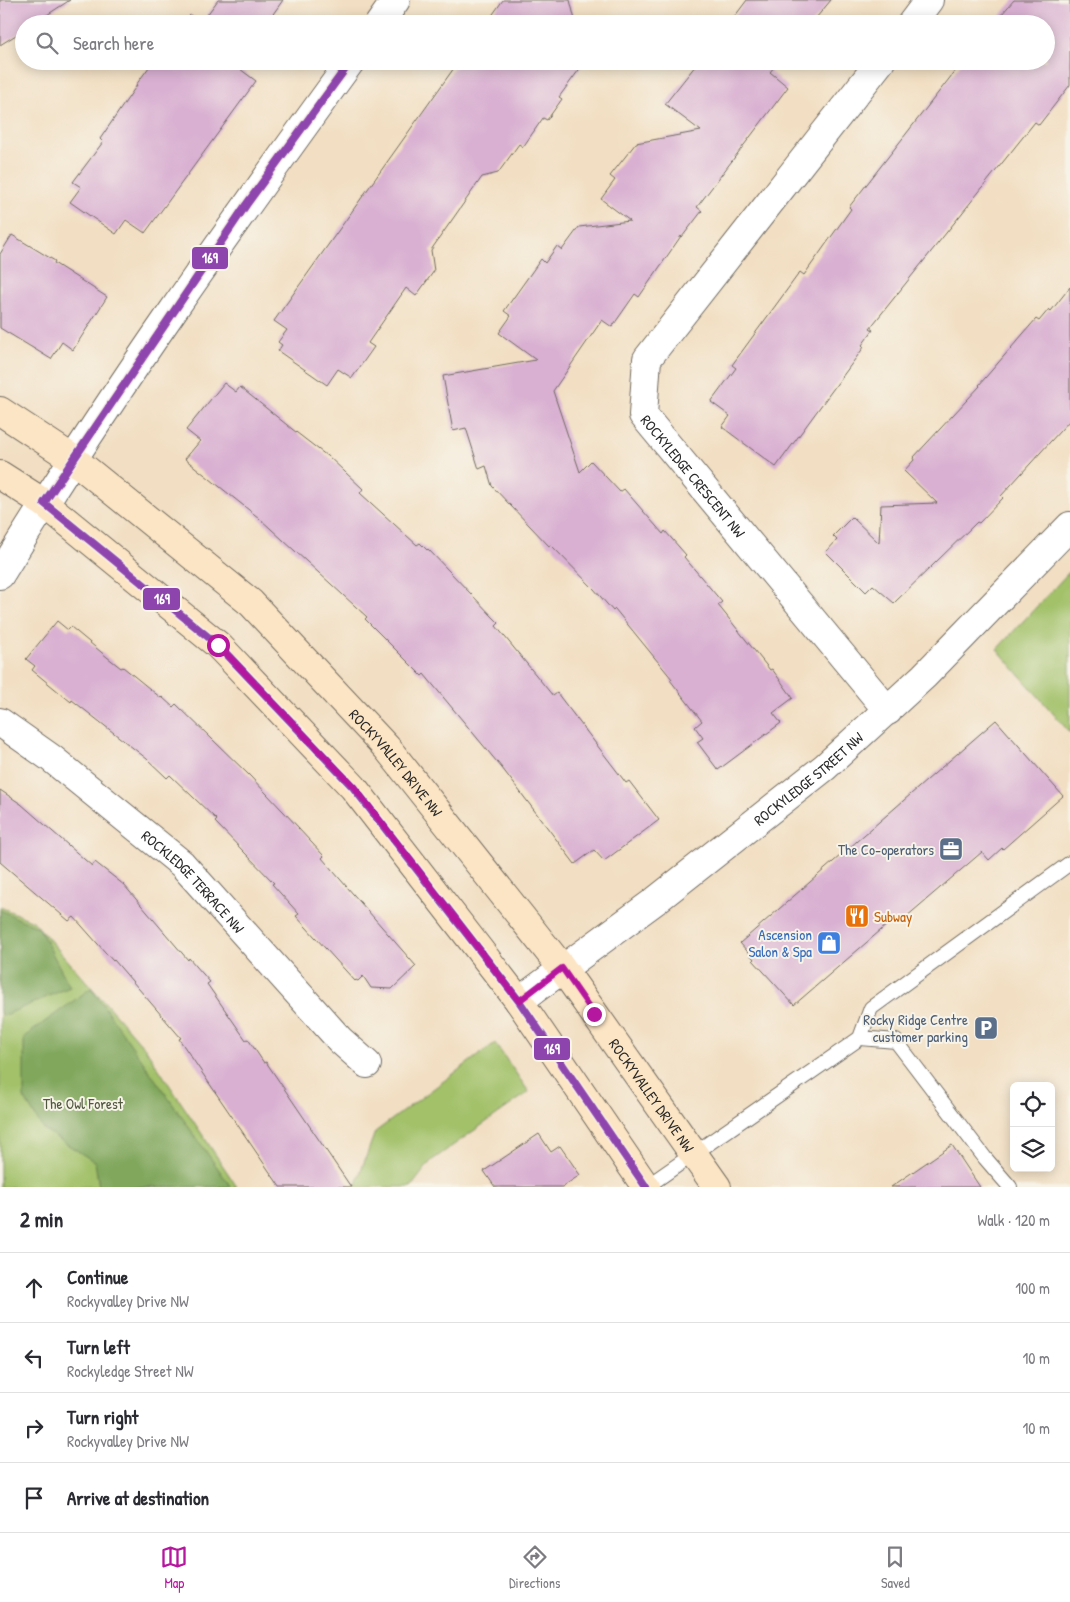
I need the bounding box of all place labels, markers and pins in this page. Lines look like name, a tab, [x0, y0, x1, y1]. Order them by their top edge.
office icon: The Co-operators	[938, 836, 964, 862]
place label: The Co-operators	[838, 839, 934, 860]
restaurant icon: Subway	[844, 903, 870, 929]
place label: Subway	[874, 906, 912, 927]
place label: Ascension Salon & Spa	[748, 924, 812, 962]
shop icon: Ascension Salon & Spa	[816, 930, 842, 956]
place label: Rocky Ridge Centre customer parking	[863, 1009, 968, 1047]
parking icon: Rocky Ridge Centre customer parking	[973, 1015, 999, 1041]

